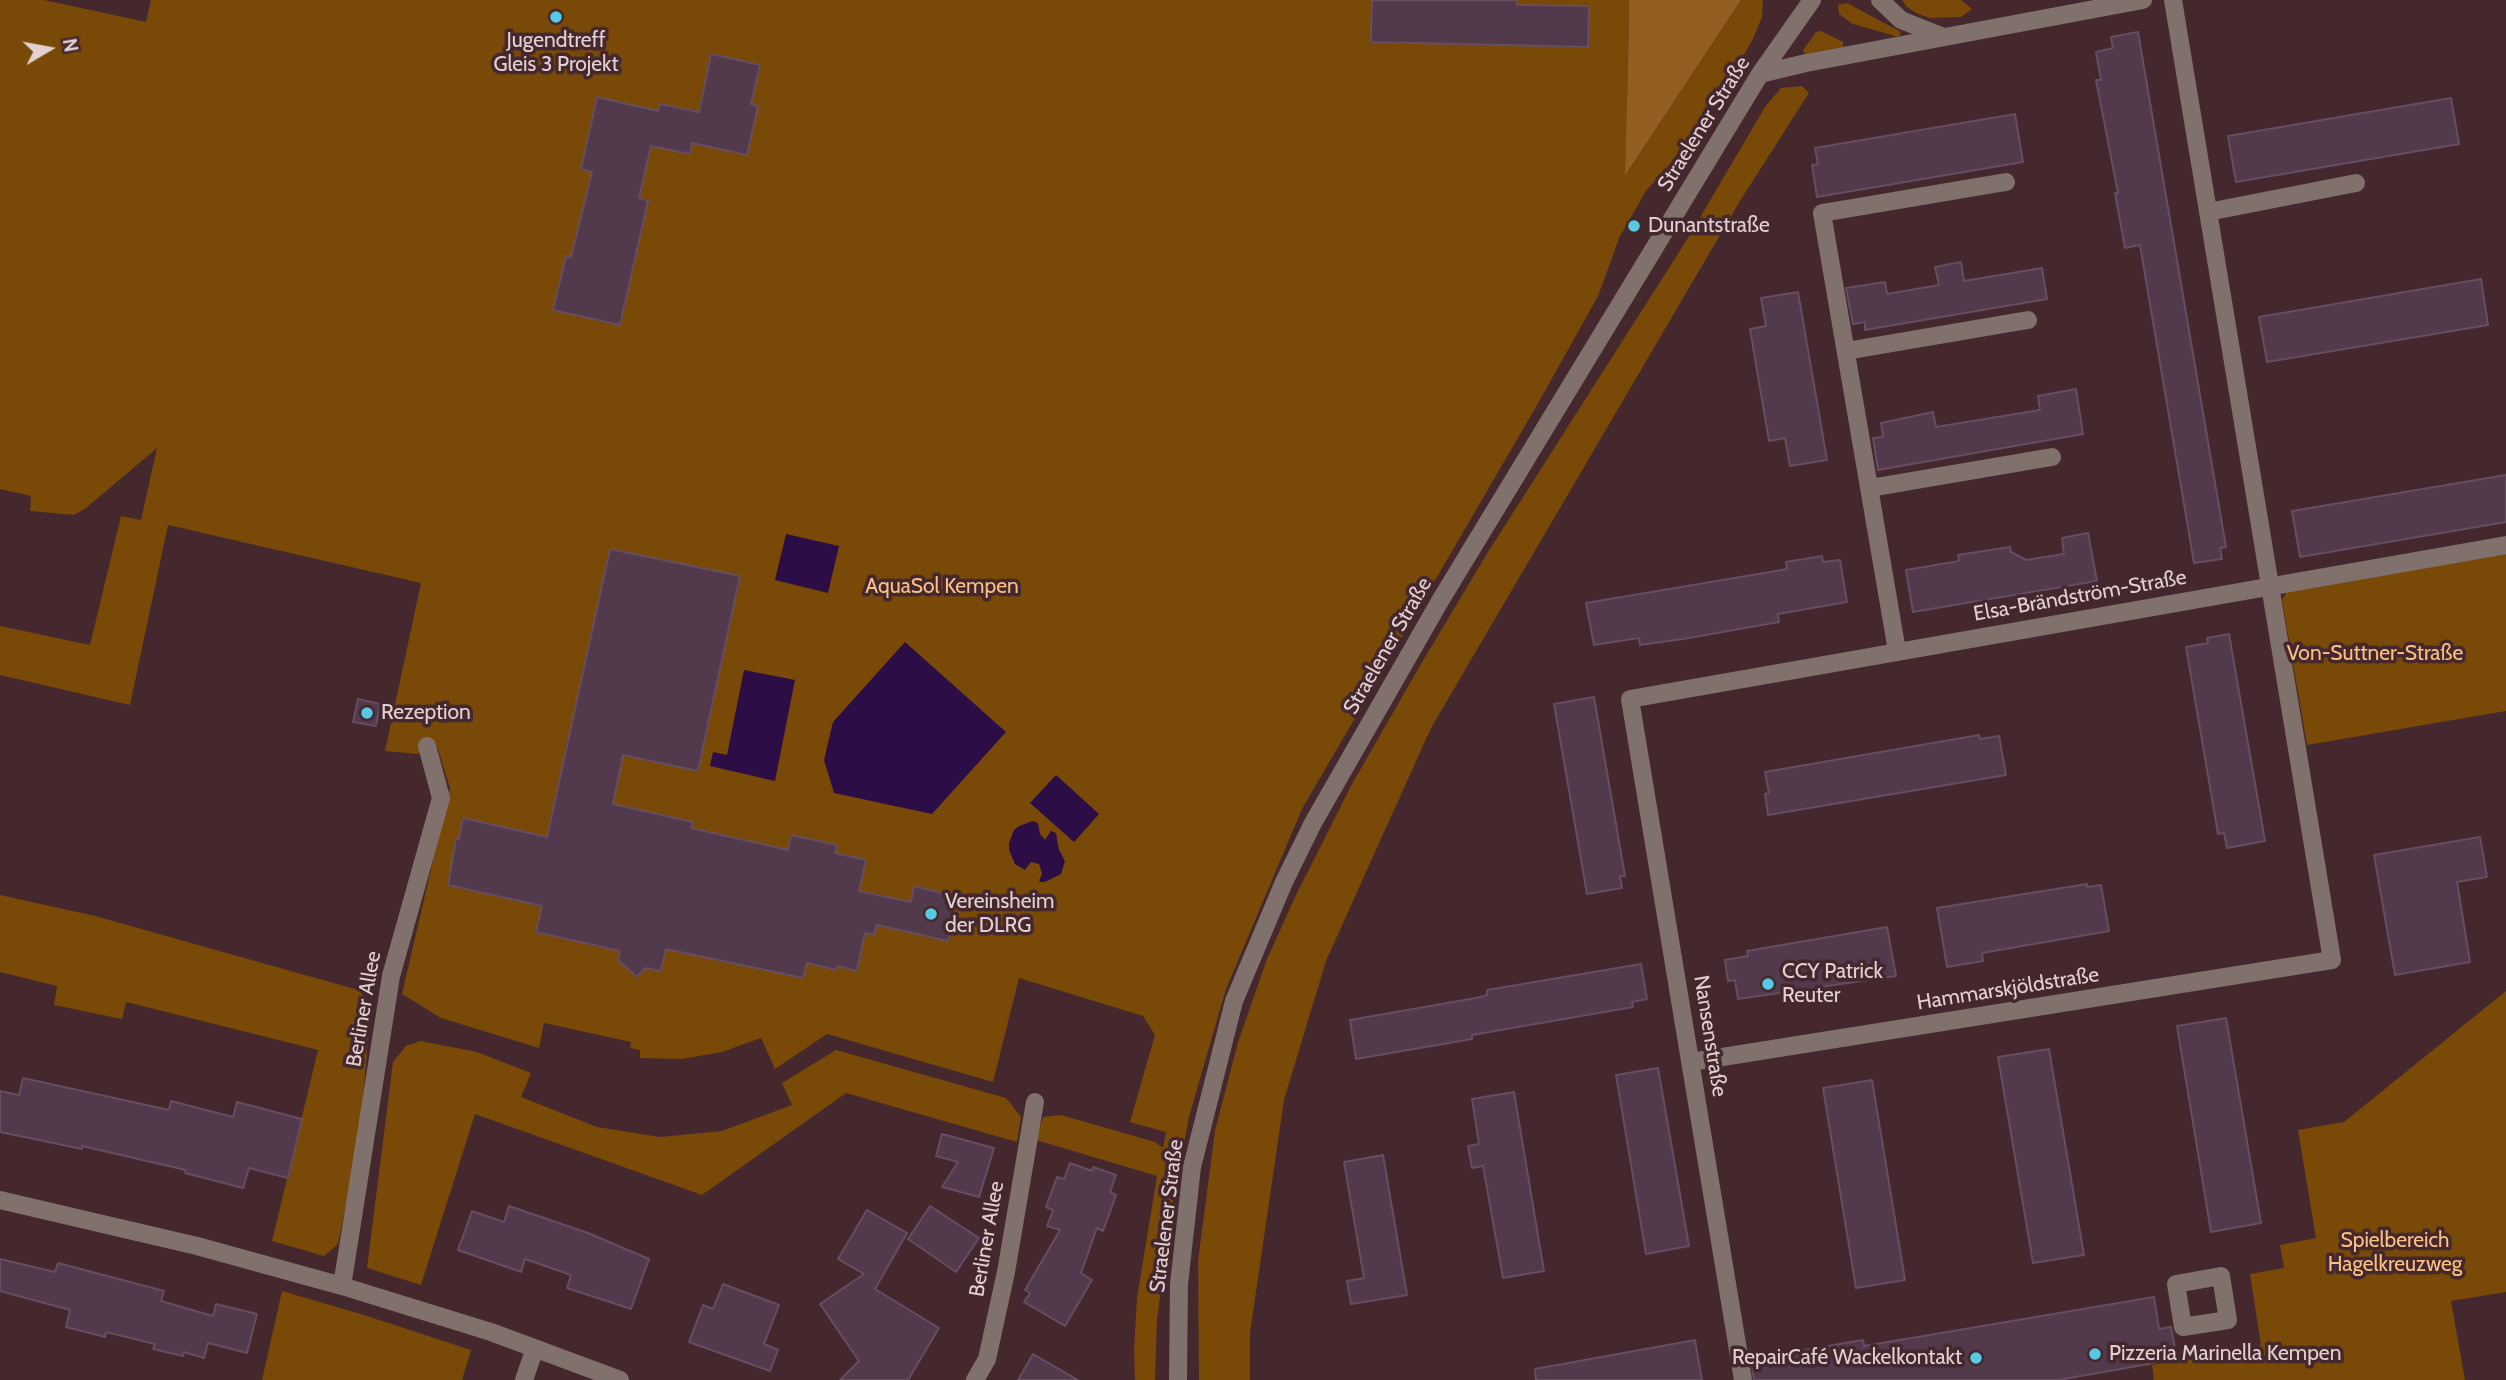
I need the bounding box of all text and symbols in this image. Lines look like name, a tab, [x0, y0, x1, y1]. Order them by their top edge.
marker: Jugendtreff Gleis 3 Projekt	[548, 9, 564, 25]
north arrow	[14, 14, 84, 84]
place label: Jugendtreff Gleis 3 Projekt	[494, 28, 618, 78]
text: N	[58, 37, 83, 54]
street label: Straelener Straße	[1652, 52, 1756, 196]
place label: Dunantstraße	[1648, 213, 1770, 239]
marker: Dunantstraße	[1626, 218, 1642, 234]
street label: Elsa-Brändström-Straße	[1972, 565, 2188, 627]
street label: Straelener Straße	[1339, 573, 1437, 719]
park label: AquaSol Kempen	[865, 574, 1019, 600]
park label: Von-Suttner-Straße	[2287, 641, 2463, 667]
place label: Rezeption	[381, 700, 471, 726]
marker: Rezeption	[359, 705, 375, 721]
place label: Vereinsheim der DLRG	[945, 889, 1054, 939]
marker: Vereinsheim der DLRG	[923, 906, 939, 922]
street label: Berliner Allee	[341, 949, 387, 1069]
place label: CCY Patrick Reuter	[1782, 959, 1883, 1009]
street label: Hammarskjöldstraße	[1915, 962, 2101, 1016]
street label: Nansenstraße	[1688, 973, 1732, 1099]
marker: CCY Patrick Reuter	[1760, 976, 1776, 992]
street label: Straelener Straße	[1145, 1138, 1189, 1294]
street label: Berliner Allee	[964, 1179, 1010, 1299]
park label: Spielbereich Hagelkreuzweg	[2328, 1228, 2462, 1278]
place label: Pizzeria Marinella Kempen	[2109, 1341, 2341, 1367]
place label: RepairCafé Wackelkontakt	[1732, 1345, 1962, 1371]
marker: Pizzeria Marinella Kempen	[2087, 1346, 2103, 1362]
marker: RepairCafé Wackelkontakt	[1968, 1350, 1984, 1366]

